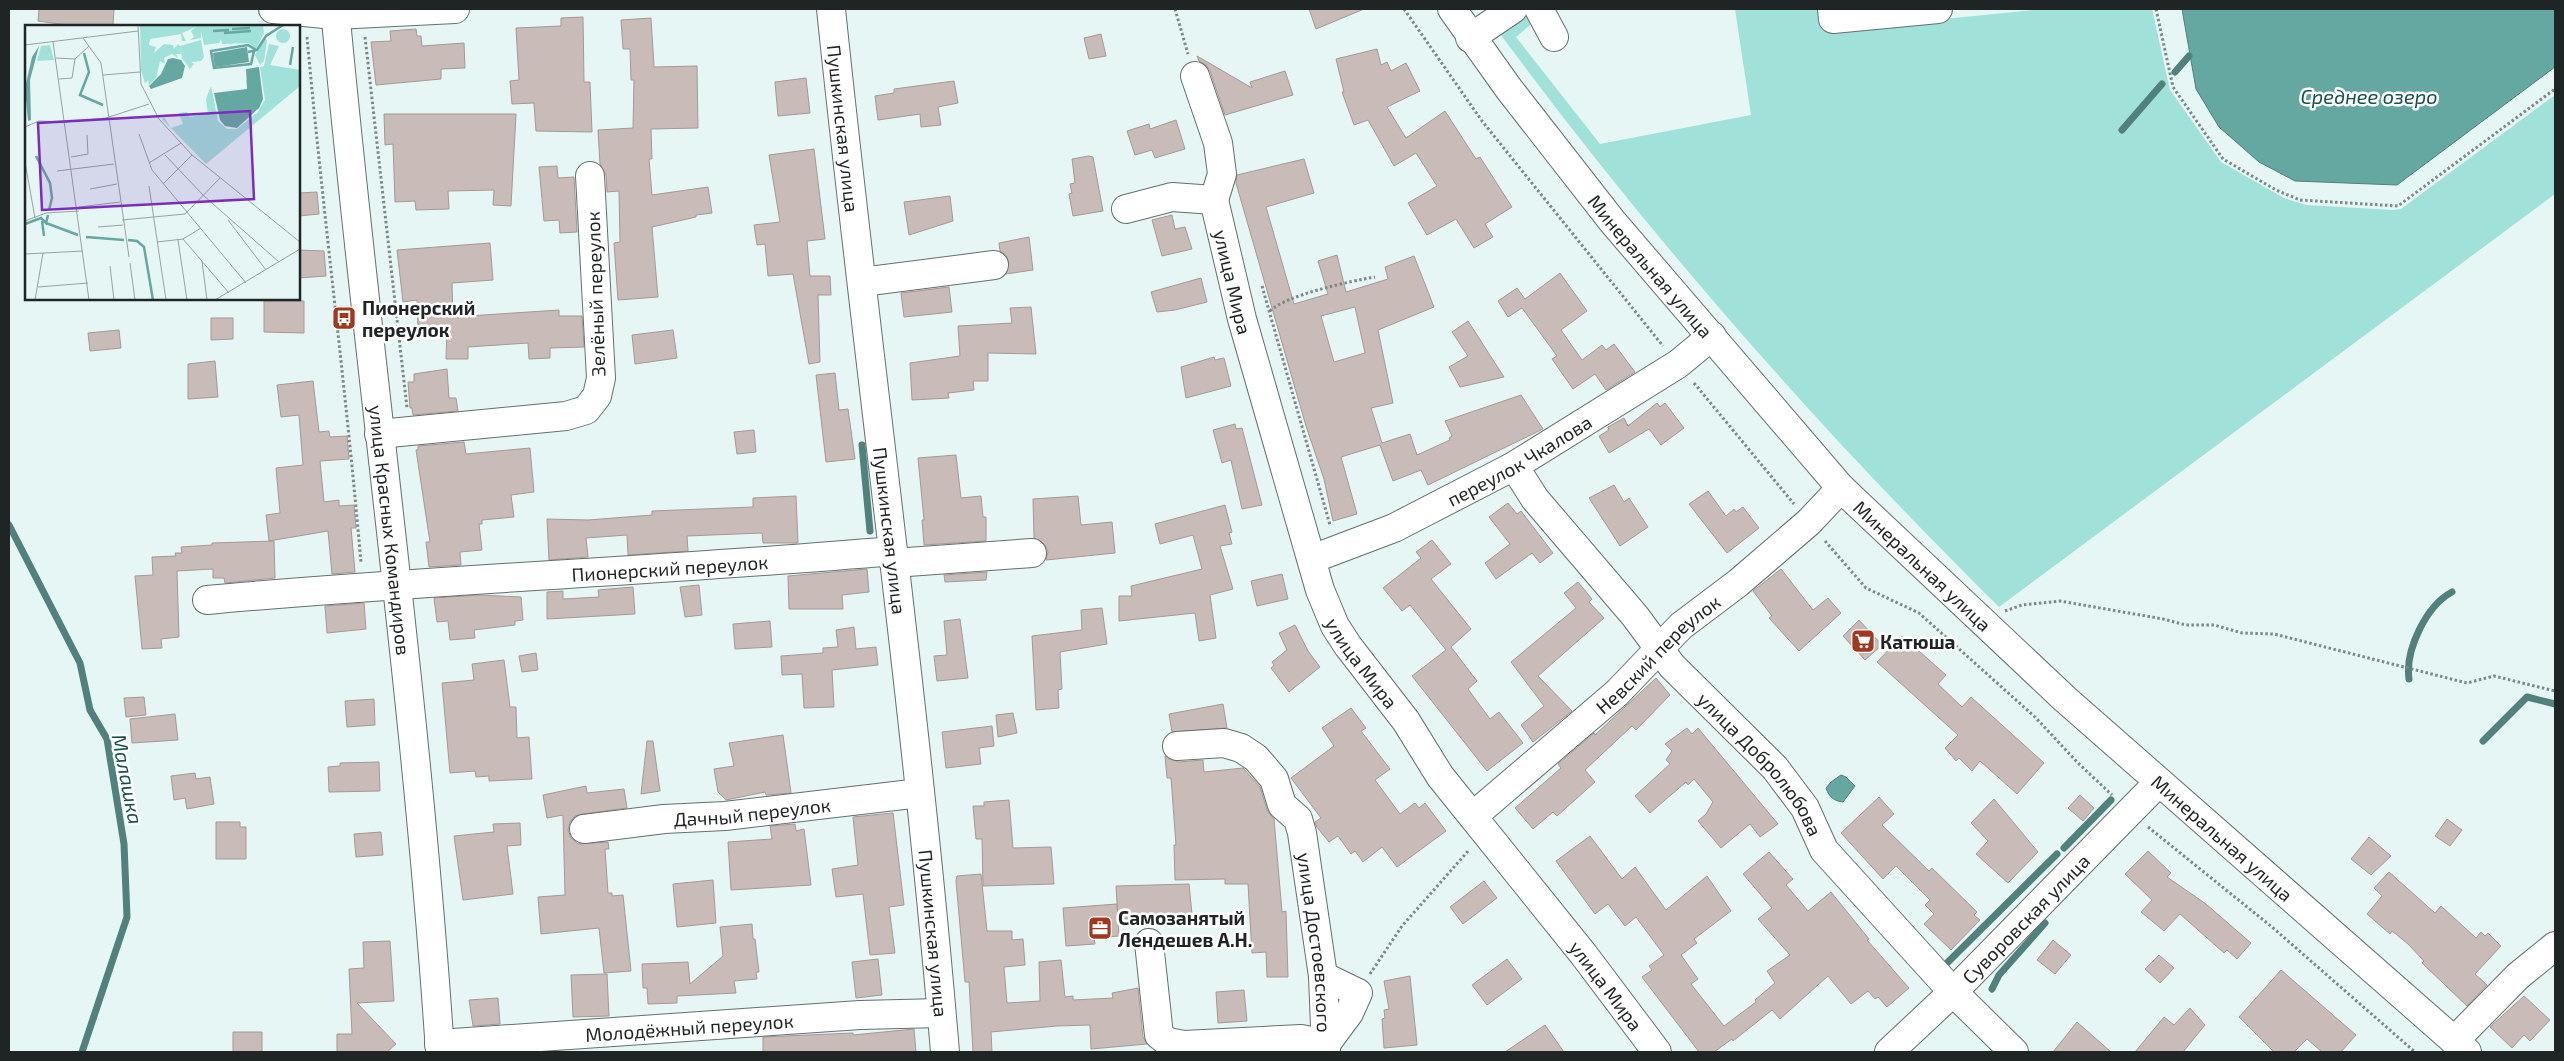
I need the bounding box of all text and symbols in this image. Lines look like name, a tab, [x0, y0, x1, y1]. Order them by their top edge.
inset map	[25, 25, 300, 300]
street label: Пушкинская улица	[823, 43, 865, 213]
water label: Среднее озеро	[2300, 84, 2438, 108]
street label: Минеральная улица	[1584, 190, 1718, 342]
street label: Зелёный переулок	[581, 211, 610, 377]
street label: улица Мира	[1209, 227, 1257, 337]
place label: Пионерский переулок	[362, 296, 475, 341]
bus stop icon: Пионерский переулок	[331, 305, 357, 331]
street label: улица Красных Командиров	[364, 404, 416, 656]
street label: переулок Чкалова	[1443, 409, 1595, 510]
street label: Пушкинская улица	[869, 446, 912, 616]
street label: Минеральная улица	[1849, 495, 1997, 635]
street label: Пионерский переулок	[571, 549, 769, 585]
street label: Невский переулок	[1591, 589, 1724, 718]
street label: улица Мира	[1321, 615, 1403, 713]
supermarket icon: Катюша	[1850, 628, 1876, 654]
place label: Катюша	[1880, 630, 1955, 653]
street label: улица Добролюбова	[1693, 687, 1827, 839]
water label: Малашка	[108, 732, 148, 826]
street label: Минеральная улица	[2147, 769, 2298, 906]
street label: Дачный переулок	[673, 792, 832, 830]
street label: Пушкинская улица	[915, 848, 953, 1018]
street label: Суворовская улица	[1957, 849, 2094, 988]
street label: улица Достоевского	[1293, 851, 1337, 1033]
place label: Самозанятый Лендешев А.Н.	[1118, 906, 1252, 951]
office icon: Самозанятый Лендешев А.Н.	[1087, 915, 1113, 941]
street label: улица Мира	[1564, 936, 1648, 1035]
street label: Молодёжный переулок	[584, 1008, 794, 1045]

